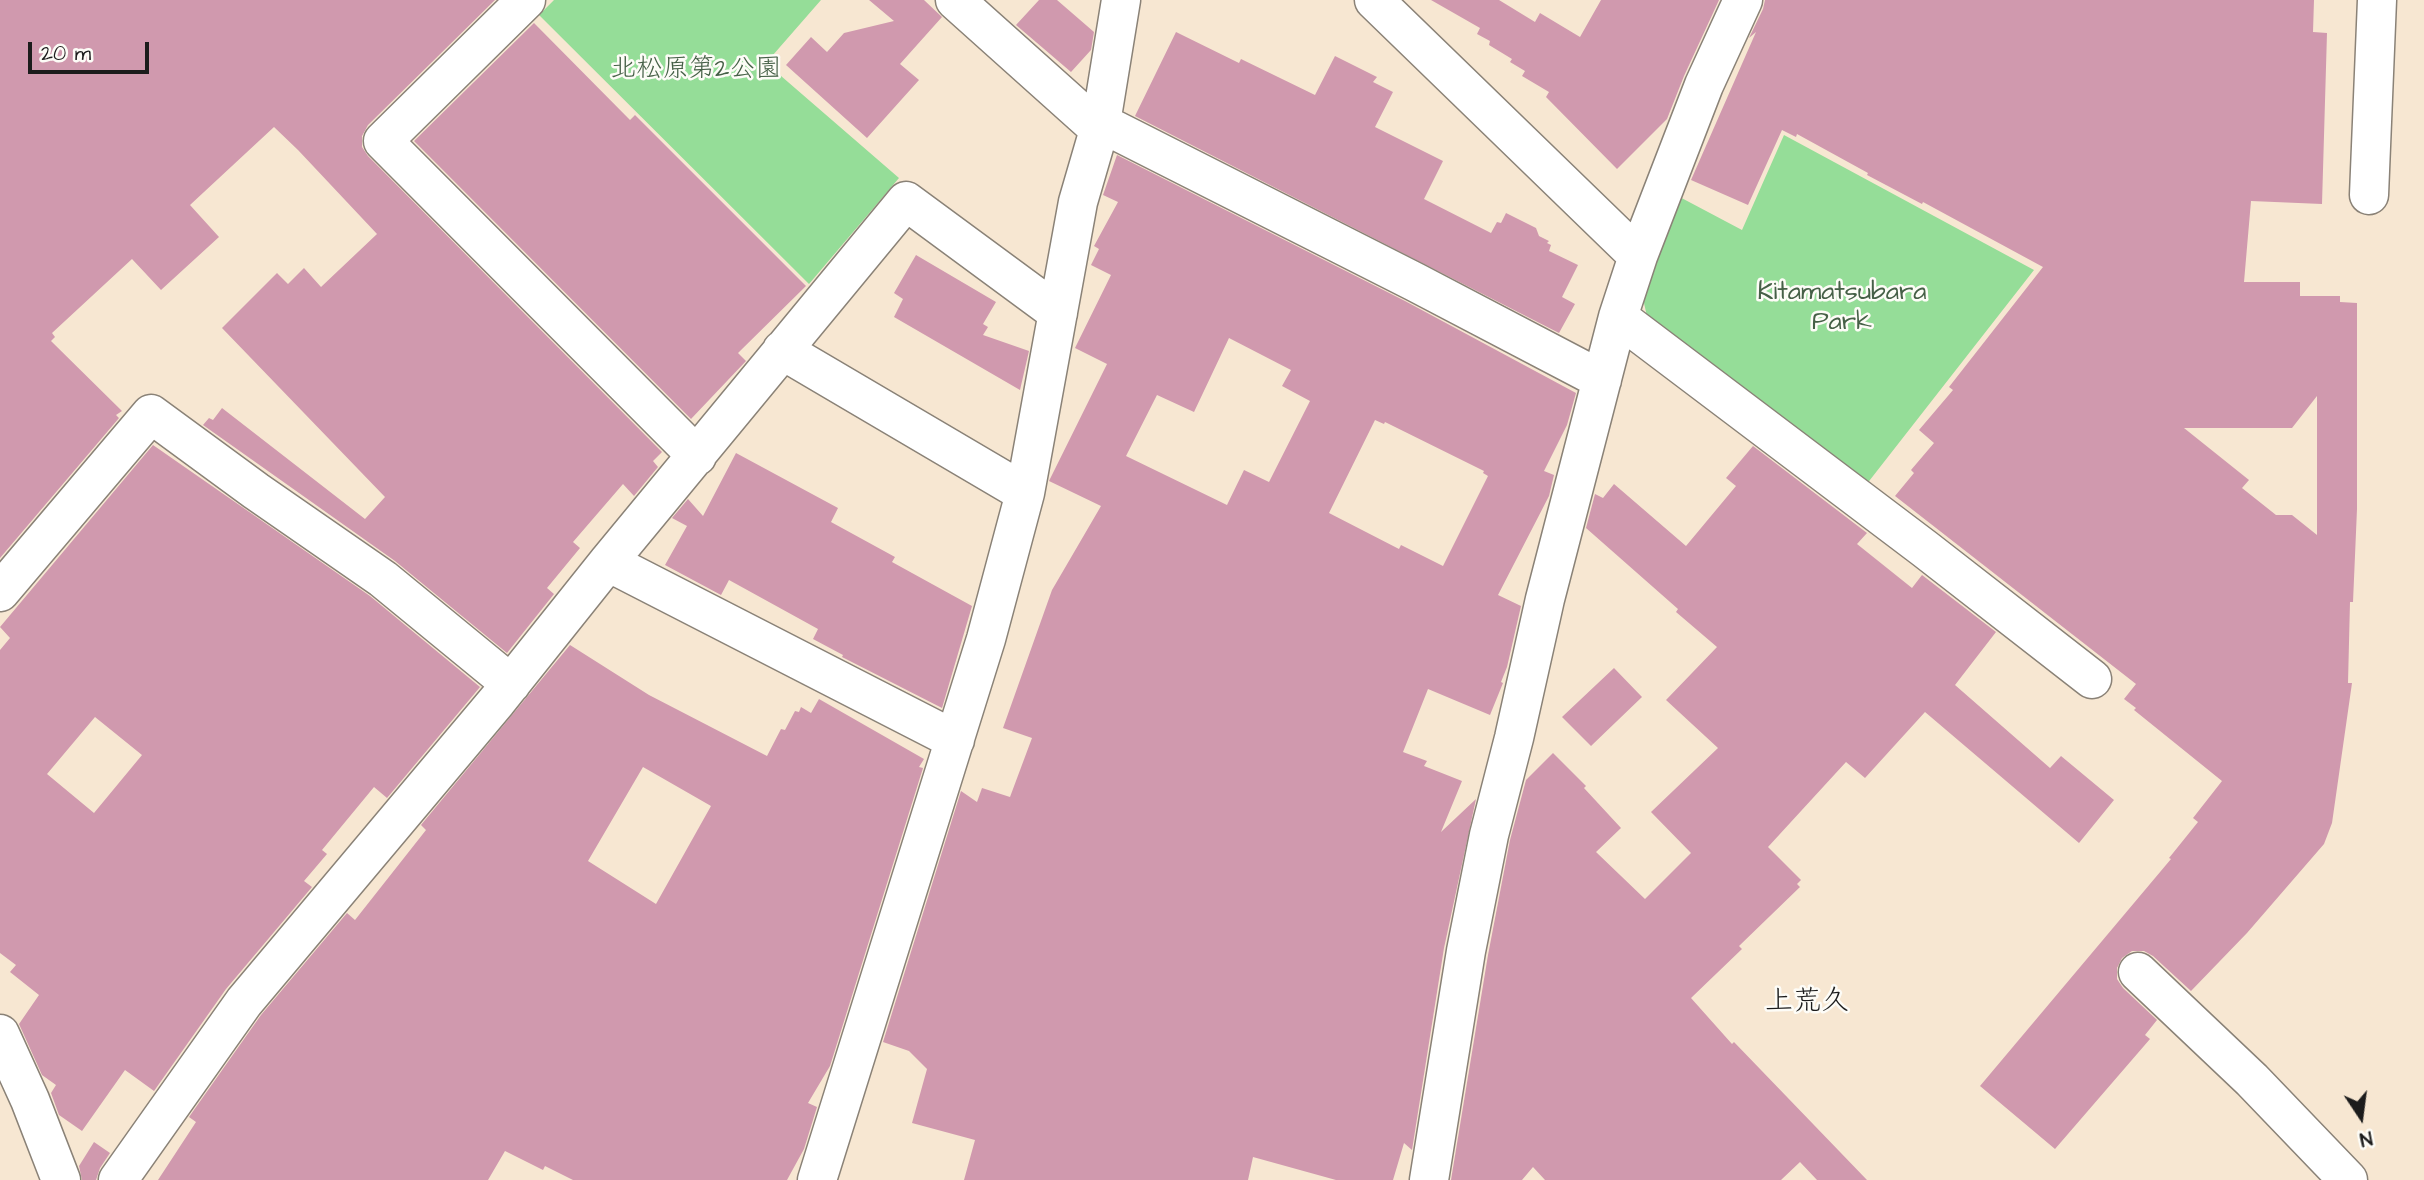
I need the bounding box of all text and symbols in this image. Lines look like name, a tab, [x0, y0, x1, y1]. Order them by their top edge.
scale bar	[32, 28, 152, 72]
text: 20 m	[41, 39, 91, 68]
park label: 北松原第2公園	[611, 55, 781, 87]
park label: Kitamatsubara Park	[1757, 278, 1927, 340]
district label: 上荒久	[1765, 986, 1849, 1020]
north arrow	[2326, 1082, 2396, 1152]
text: N	[2357, 1123, 2375, 1152]

